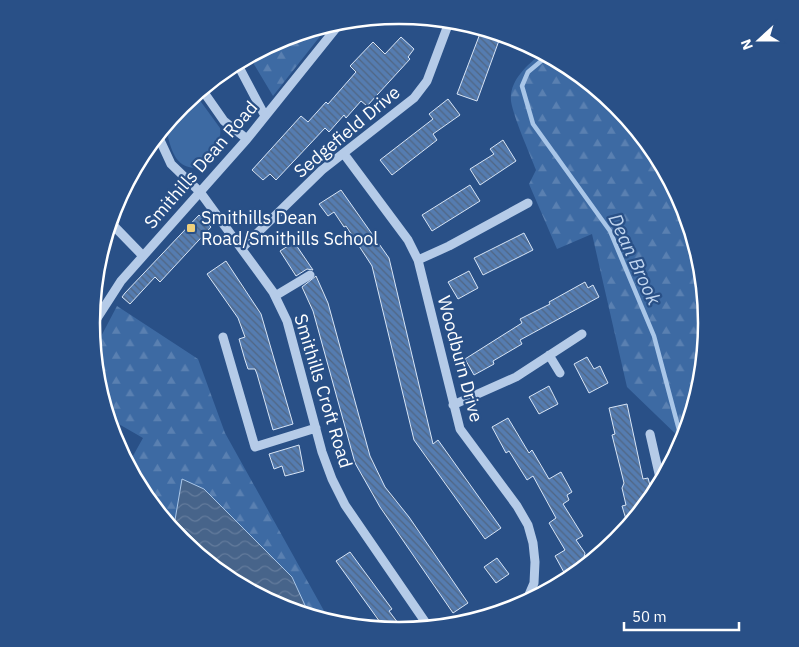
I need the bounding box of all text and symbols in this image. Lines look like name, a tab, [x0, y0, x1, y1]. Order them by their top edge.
north arrow	[734, 15, 784, 65]
text: N	[737, 37, 757, 53]
street label: Sedgefield Drive	[289, 80, 405, 183]
street label: Smithills Dean Road	[139, 96, 262, 233]
place label: Smithills Dean Road/Smithills School	[201, 206, 378, 250]
water label: Dean Brook	[603, 210, 667, 309]
marker: Smithills Dean Road/Smithills School	[185, 222, 197, 234]
street label: Woodburn Drive	[433, 293, 488, 425]
street label: Smithills Croft Road	[289, 311, 358, 471]
scale bar	[624, 600, 739, 632]
text: 50 m	[632, 607, 667, 626]

